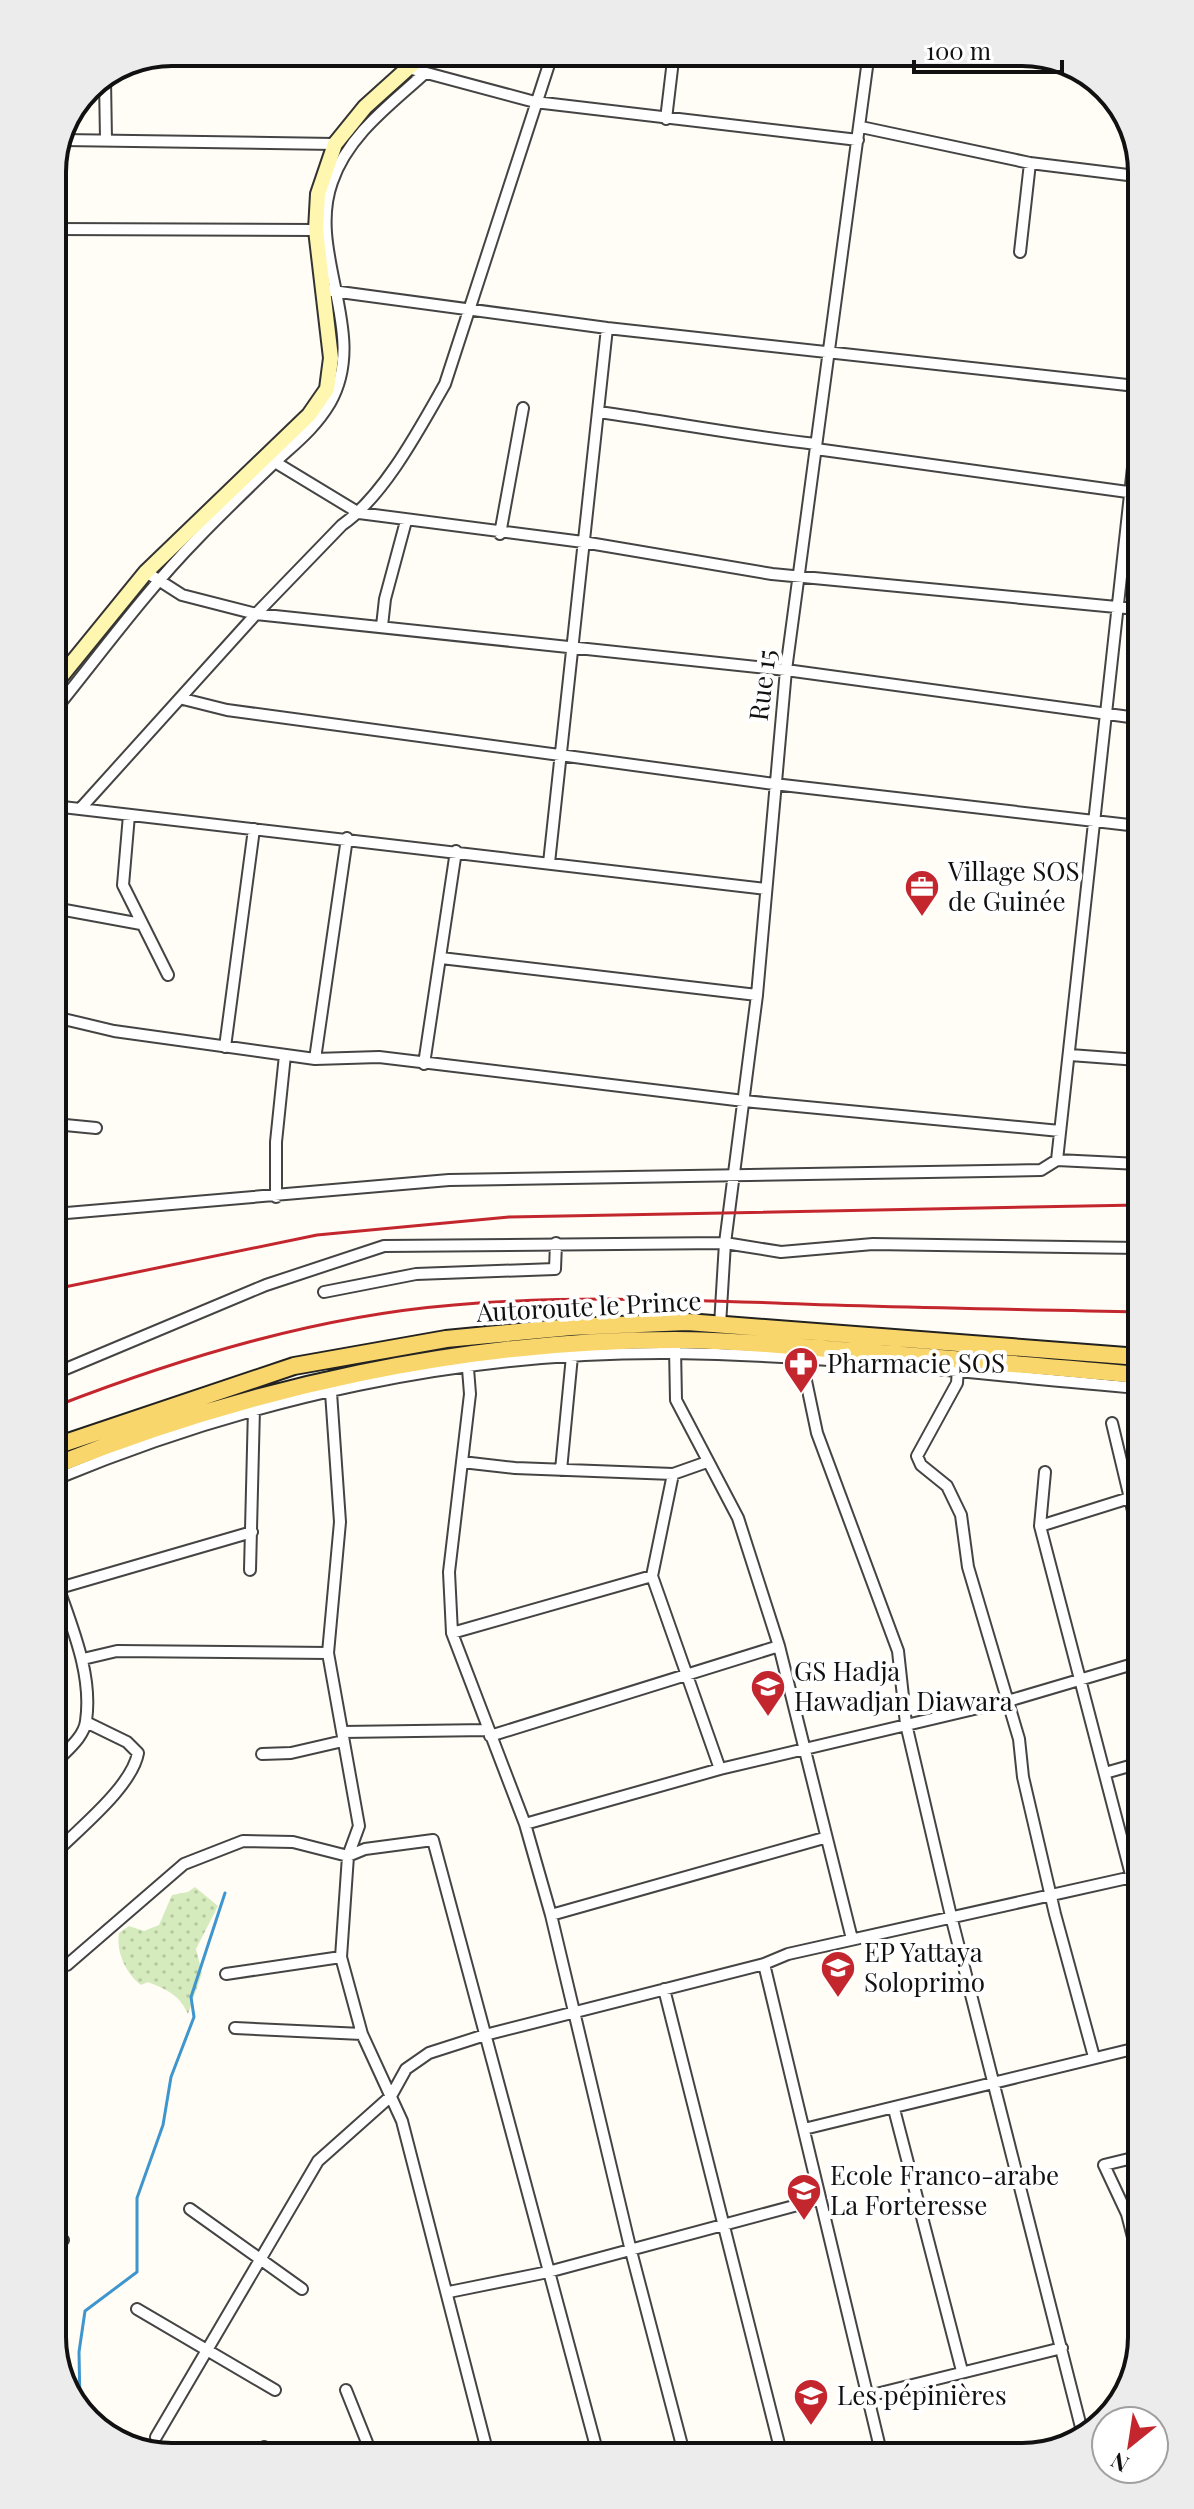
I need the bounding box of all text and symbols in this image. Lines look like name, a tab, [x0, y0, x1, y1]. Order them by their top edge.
scale bar	[914, 24, 1062, 74]
text: 100 m	[926, 34, 991, 66]
street label: Rue 15	[740, 647, 783, 723]
place label: Village SOS de Guinée	[947, 853, 1080, 918]
office icon: Village SOS de Guinée	[903, 868, 941, 918]
street label: Autoroute le Prince	[475, 1282, 702, 1329]
pharmacy icon: Pharmacie SOS	[782, 1345, 820, 1395]
place label: Pharmacie SOS	[827, 1345, 1005, 1380]
place label: GS Hadja Hawadjan Diawara	[794, 1653, 1013, 1718]
school or university icon: GS Hadja Hawadjan Diawara	[749, 1668, 787, 1718]
place label: EP Yattaya Soloprimo	[864, 1934, 985, 1999]
school or university icon: EP Yattaya Soloprimo	[819, 1949, 857, 1999]
place label: Ecole Franco-arabe La Forteresse	[830, 2157, 1059, 2222]
school or university icon: Ecole Franco-arabe La Forteresse	[785, 2172, 823, 2222]
school or university icon: Les pépinières	[792, 2377, 830, 2427]
place label: Les pépinières	[837, 2377, 1007, 2412]
north arrow	[1090, 2405, 1170, 2485]
text: N	[1105, 2446, 1134, 2480]

